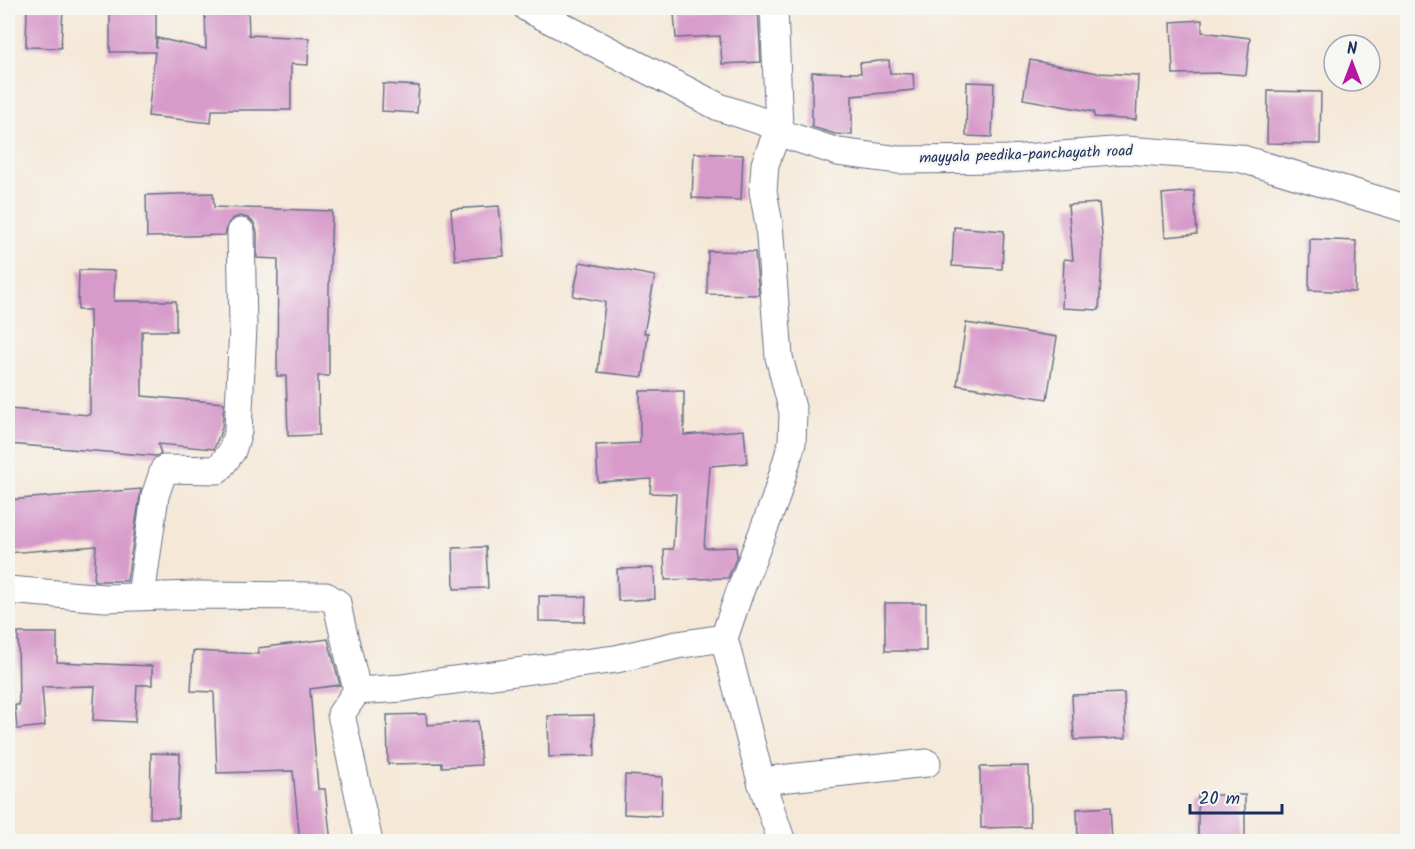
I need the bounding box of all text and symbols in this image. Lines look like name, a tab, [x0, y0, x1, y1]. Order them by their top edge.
north arrow	[1322, 33, 1382, 93]
text: N	[1347, 37, 1357, 62]
street label: mayyala peedika-panchayath road	[919, 139, 1134, 171]
scale bar	[1190, 777, 1282, 815]
text: 20 m	[1199, 785, 1240, 814]

